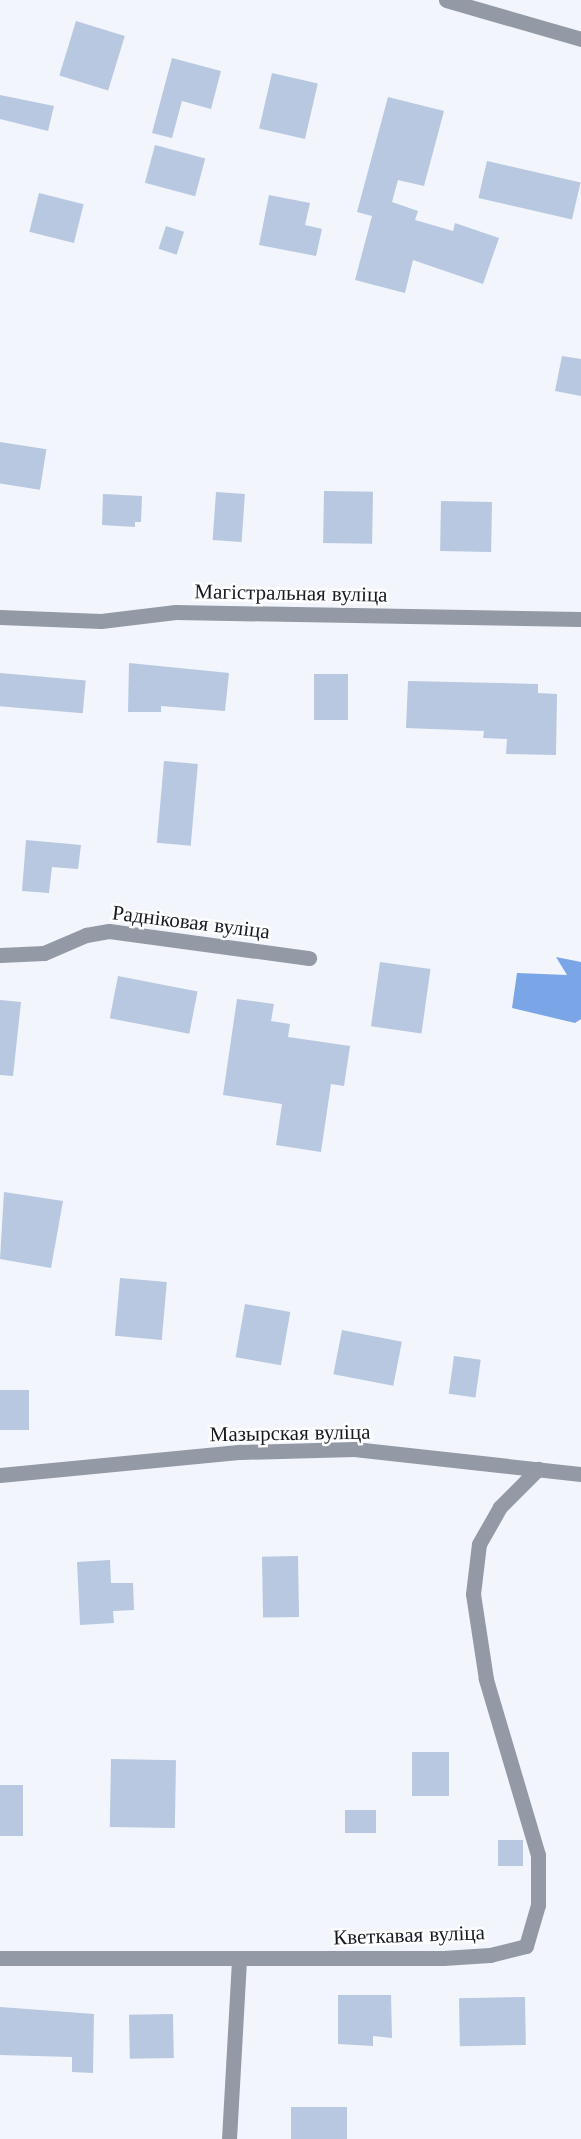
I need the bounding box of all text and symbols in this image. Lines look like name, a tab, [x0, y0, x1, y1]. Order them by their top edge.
street label: Магістральная вуліца	[194, 579, 388, 607]
street label: Радніковая вуліца	[111, 900, 271, 944]
street label: Мазырская вуліца	[209, 1419, 371, 1447]
street label: Кветкавая вуліца	[333, 1920, 485, 1950]

